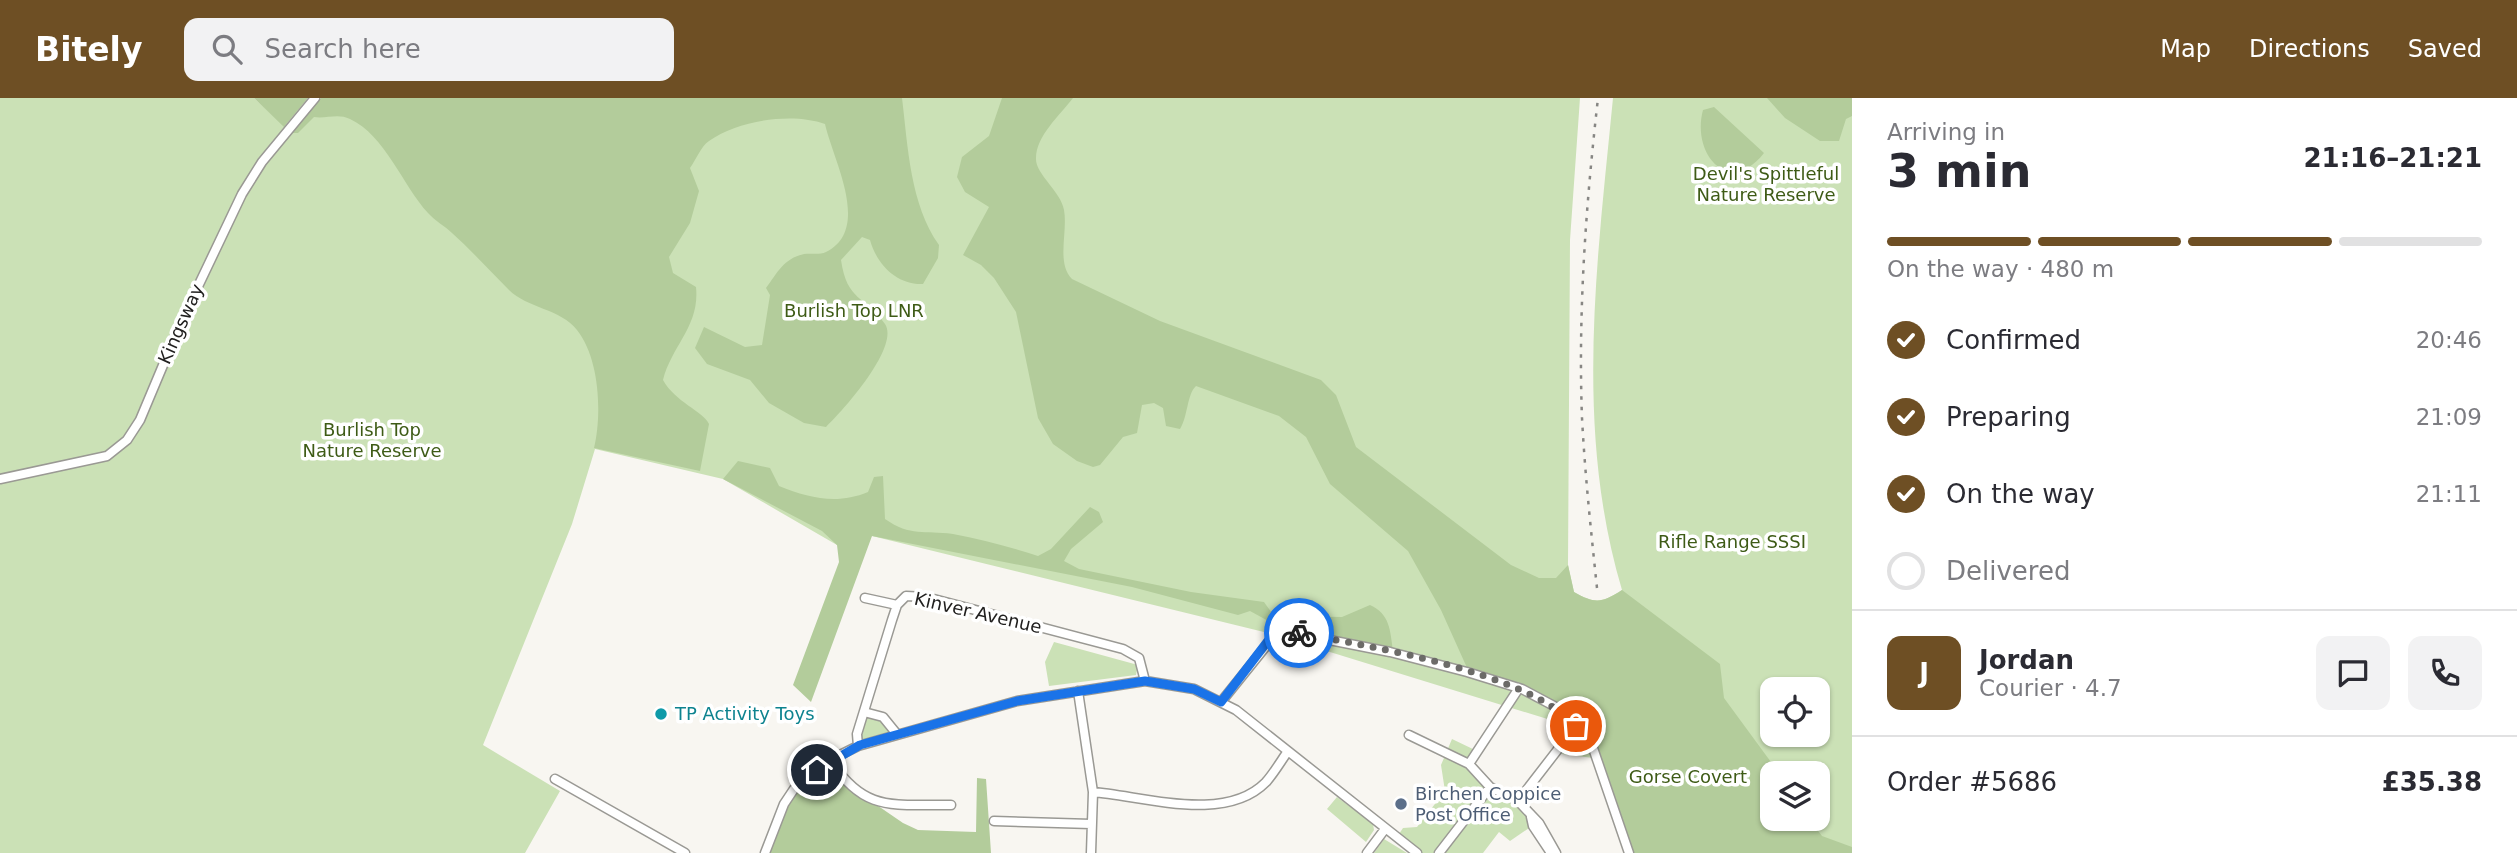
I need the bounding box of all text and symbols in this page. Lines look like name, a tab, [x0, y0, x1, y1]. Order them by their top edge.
search box	[184, 18, 674, 81]
text: Bitely	[35, 30, 142, 69]
icon: search	[208, 30, 246, 68]
text: Search here	[264, 34, 421, 64]
text: Map	[2160, 35, 2211, 63]
text: Directions	[2249, 35, 2370, 63]
text: Saved	[2408, 35, 2482, 63]
text: Arriving in	[1887, 119, 2005, 145]
text: 21:16–21:21	[2303, 143, 2482, 173]
text: 3 min	[1887, 144, 2031, 198]
park label: Devil's Spittleful Nature Reserve	[1693, 163, 1839, 205]
text: On the way · 480 m	[1887, 256, 2114, 282]
street label: Kingsway	[154, 280, 208, 367]
park label: Burlish Top LNR	[784, 300, 924, 321]
icon: check	[1887, 321, 1925, 359]
text: Confirmed	[1946, 325, 2081, 355]
text: 20:46	[2416, 327, 2482, 353]
icon: check	[1887, 398, 1925, 436]
text: Preparing	[1946, 402, 2071, 432]
text: 21:09	[2416, 404, 2482, 430]
park label: Burlish Top Nature Reserve	[302, 419, 442, 461]
icon: check	[1887, 475, 1925, 513]
text: On the way	[1946, 479, 2095, 509]
text: 21:11	[2416, 481, 2482, 507]
park label: Rifle Range SSSI	[1658, 531, 1806, 552]
text: Delivered	[1946, 556, 2070, 586]
street label: Kinver Avenue	[912, 588, 1044, 637]
courier	[1264, 598, 1334, 668]
icon: bike	[1280, 614, 1318, 652]
button: chat	[2316, 636, 2390, 710]
button: phone	[2408, 636, 2482, 710]
text: Jordan	[1979, 645, 2074, 675]
text: J	[1919, 658, 1929, 688]
text: Courier · 4.7	[1979, 675, 2122, 701]
map controls	[1760, 677, 1830, 831]
button: locate	[1760, 677, 1830, 747]
pin	[1546, 696, 1606, 756]
place label: TP Activity Toys	[674, 703, 815, 724]
marker: TP Activity Toys	[653, 706, 669, 722]
icon: bag	[1557, 707, 1595, 745]
pin	[787, 740, 847, 800]
icon: home	[798, 751, 836, 789]
button: layers	[1760, 761, 1830, 831]
park label: Gorse Covert	[1629, 766, 1747, 787]
text: Order #5686	[1887, 767, 2057, 797]
text: £35.38	[2382, 767, 2482, 797]
place label: Birchen Coppice Post Office	[1415, 783, 1561, 825]
marker: Birchen Coppice Post Office	[1393, 796, 1409, 812]

